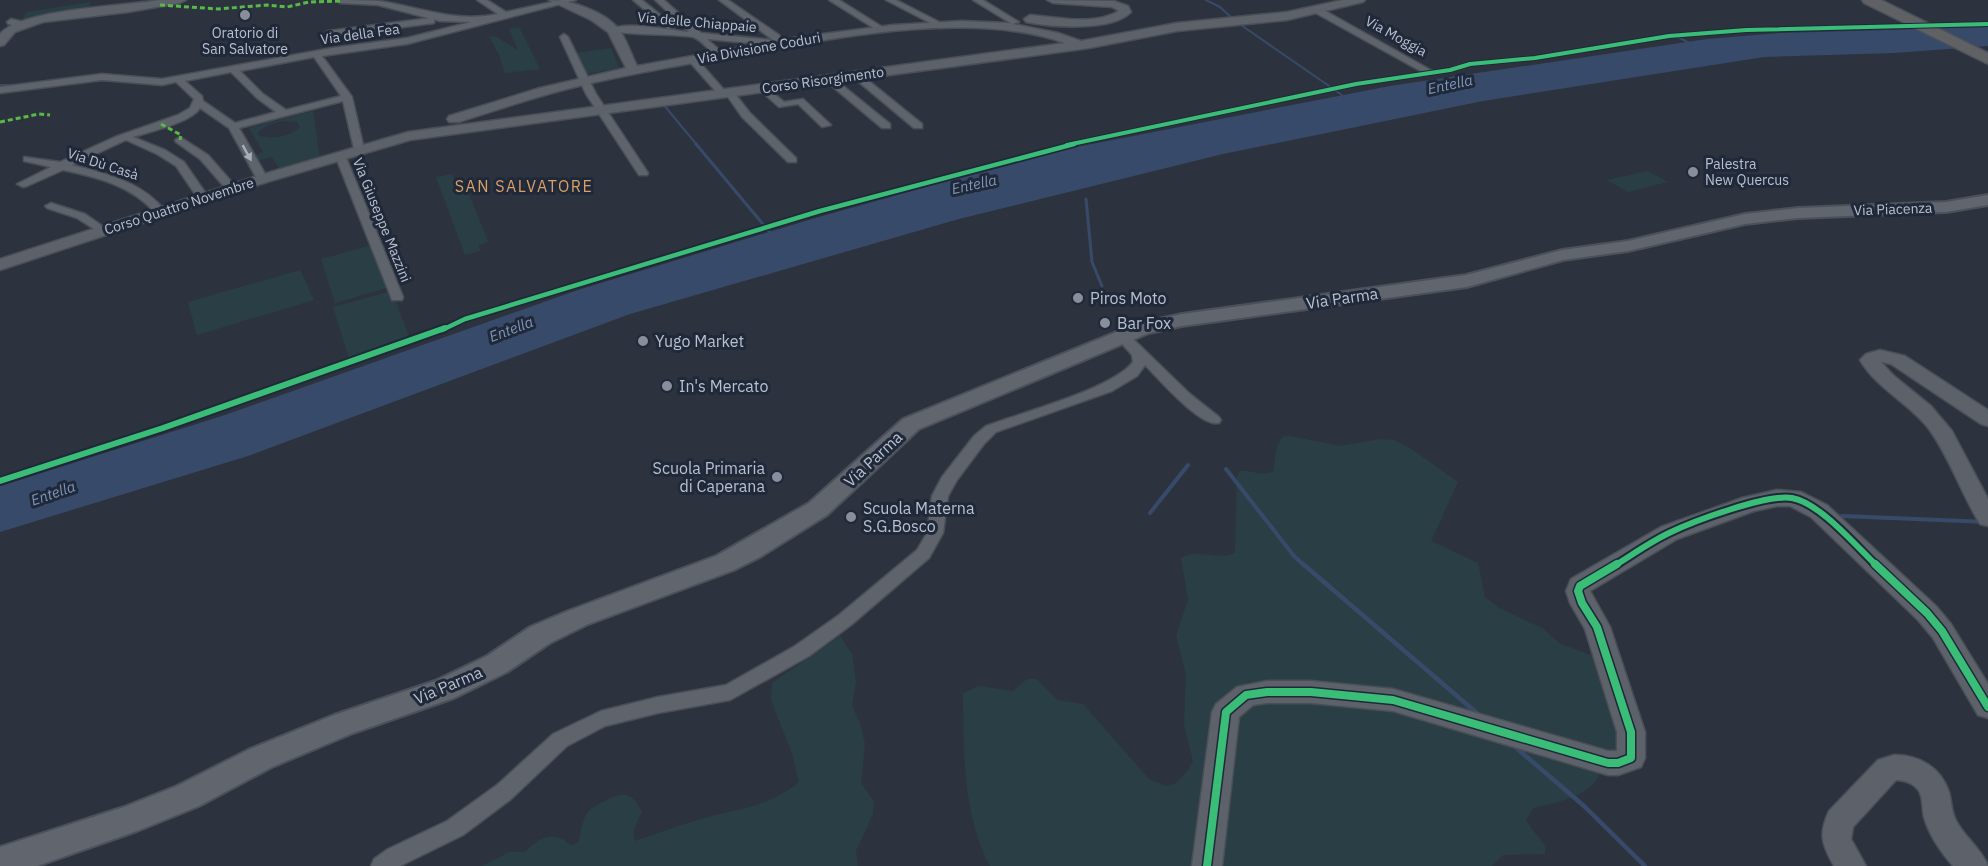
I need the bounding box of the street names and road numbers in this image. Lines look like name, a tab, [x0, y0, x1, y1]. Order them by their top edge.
street label: Via delle Chiappaie	[637, 8, 758, 36]
street label: Via Moggia	[1362, 12, 1430, 61]
street label: Via della Fea	[319, 19, 401, 48]
street label: Via Divisione Coduri	[696, 28, 822, 68]
street label: Corso Risorgimento	[761, 63, 885, 97]
street label: Via Dù Casà	[65, 144, 141, 184]
street label: Via Giuseppe Mazzini	[349, 155, 415, 285]
street label: Corso Quattro Novembre	[102, 173, 256, 239]
street label: Via Piacenza	[1853, 199, 1933, 219]
street label: Via Parma	[1305, 283, 1380, 313]
street label: Via Parma	[840, 427, 907, 491]
street label: Via Parma	[411, 661, 486, 708]

